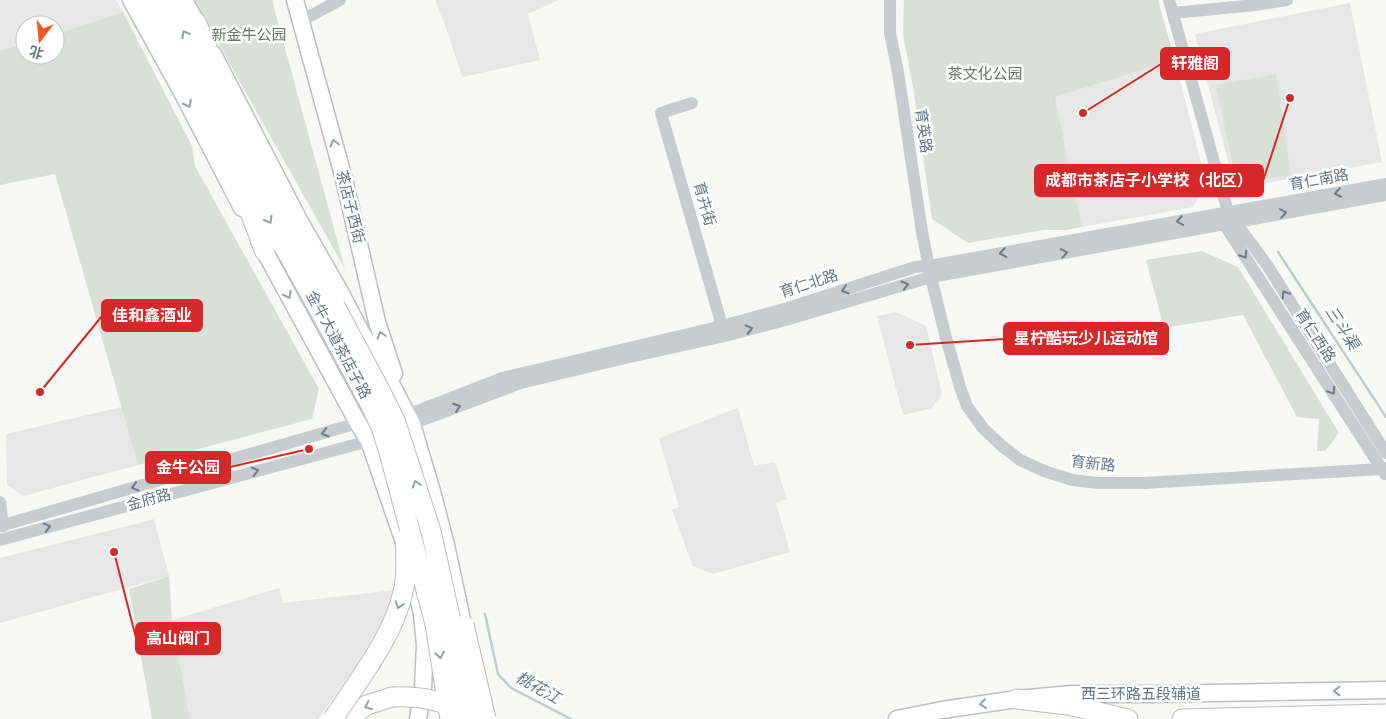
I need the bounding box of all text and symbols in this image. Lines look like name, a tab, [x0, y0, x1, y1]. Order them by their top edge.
north arrow	[15, 15, 65, 65]
park label: 新金牛公园	[211, 27, 287, 43]
one-way arrow	[181, 30, 191, 39]
text: 北	[28, 43, 45, 61]
callout: 轩雅阁	[1161, 48, 1229, 79]
text: 轩雅阁	[1171, 55, 1219, 72]
park label: 茶文化公园	[947, 65, 1023, 82]
one-way arrow	[182, 99, 192, 108]
street label: 育英路	[912, 108, 935, 154]
one-way arrow	[329, 139, 340, 148]
callout: 成都市茶店子小学校（北区）	[1035, 165, 1263, 196]
street label: 育仁南路	[1288, 166, 1350, 193]
street label: 茶店子西街	[334, 169, 367, 245]
text: 成都市茶店子小学校（北区）	[1045, 171, 1253, 189]
street label: 育卉街	[691, 180, 718, 228]
one-way arrow	[1334, 187, 1342, 197]
one-way arrow	[1279, 208, 1288, 219]
one-way arrow	[263, 215, 273, 224]
one-way arrow	[1176, 215, 1185, 226]
one-way arrow	[999, 247, 1008, 257]
one-way arrow	[1060, 248, 1069, 259]
one-way arrow	[1237, 249, 1247, 258]
street label: 育仁北路	[778, 266, 840, 300]
one-way arrow	[901, 280, 909, 290]
one-way arrow	[842, 284, 850, 294]
street label: 金牛大道茶店子路	[303, 288, 374, 402]
one-way arrow	[282, 290, 292, 299]
one-way arrow	[1282, 290, 1291, 300]
callout: 佳和鑫酒业	[102, 300, 202, 331]
water label: 三斗渠	[1322, 303, 1364, 354]
street label: 育仁西路	[1292, 306, 1338, 365]
text: 佳和鑫酒业	[112, 307, 192, 324]
callout: 星柠酷玩少儿运动馆	[1004, 323, 1168, 354]
one-way arrow	[744, 325, 753, 335]
text: 星柠酷玩少儿运动馆	[1014, 329, 1158, 347]
one-way arrow	[377, 331, 387, 340]
one-way arrow	[1325, 386, 1335, 395]
one-way arrow	[452, 403, 461, 413]
one-way arrow	[321, 427, 330, 437]
callout: 金牛公园	[146, 452, 230, 483]
street label: 育新路	[1070, 453, 1116, 474]
text: 金牛公园	[156, 459, 220, 476]
one-way arrow	[250, 467, 258, 477]
one-way arrow	[411, 480, 421, 488]
one-way arrow	[132, 482, 140, 492]
street label: 金府路	[125, 486, 173, 513]
one-way arrow	[43, 522, 52, 533]
one-way arrow	[395, 601, 405, 609]
callout: 高山阀门	[136, 623, 220, 654]
text: 高山阀门	[146, 630, 210, 647]
one-way arrow	[434, 651, 445, 659]
water label: 桃花江	[513, 668, 565, 708]
street label: 西三环路五段辅道	[1081, 686, 1201, 702]
one-way arrow	[1333, 686, 1341, 696]
one-way arrow	[979, 698, 987, 709]
one-way arrow	[364, 699, 373, 710]

